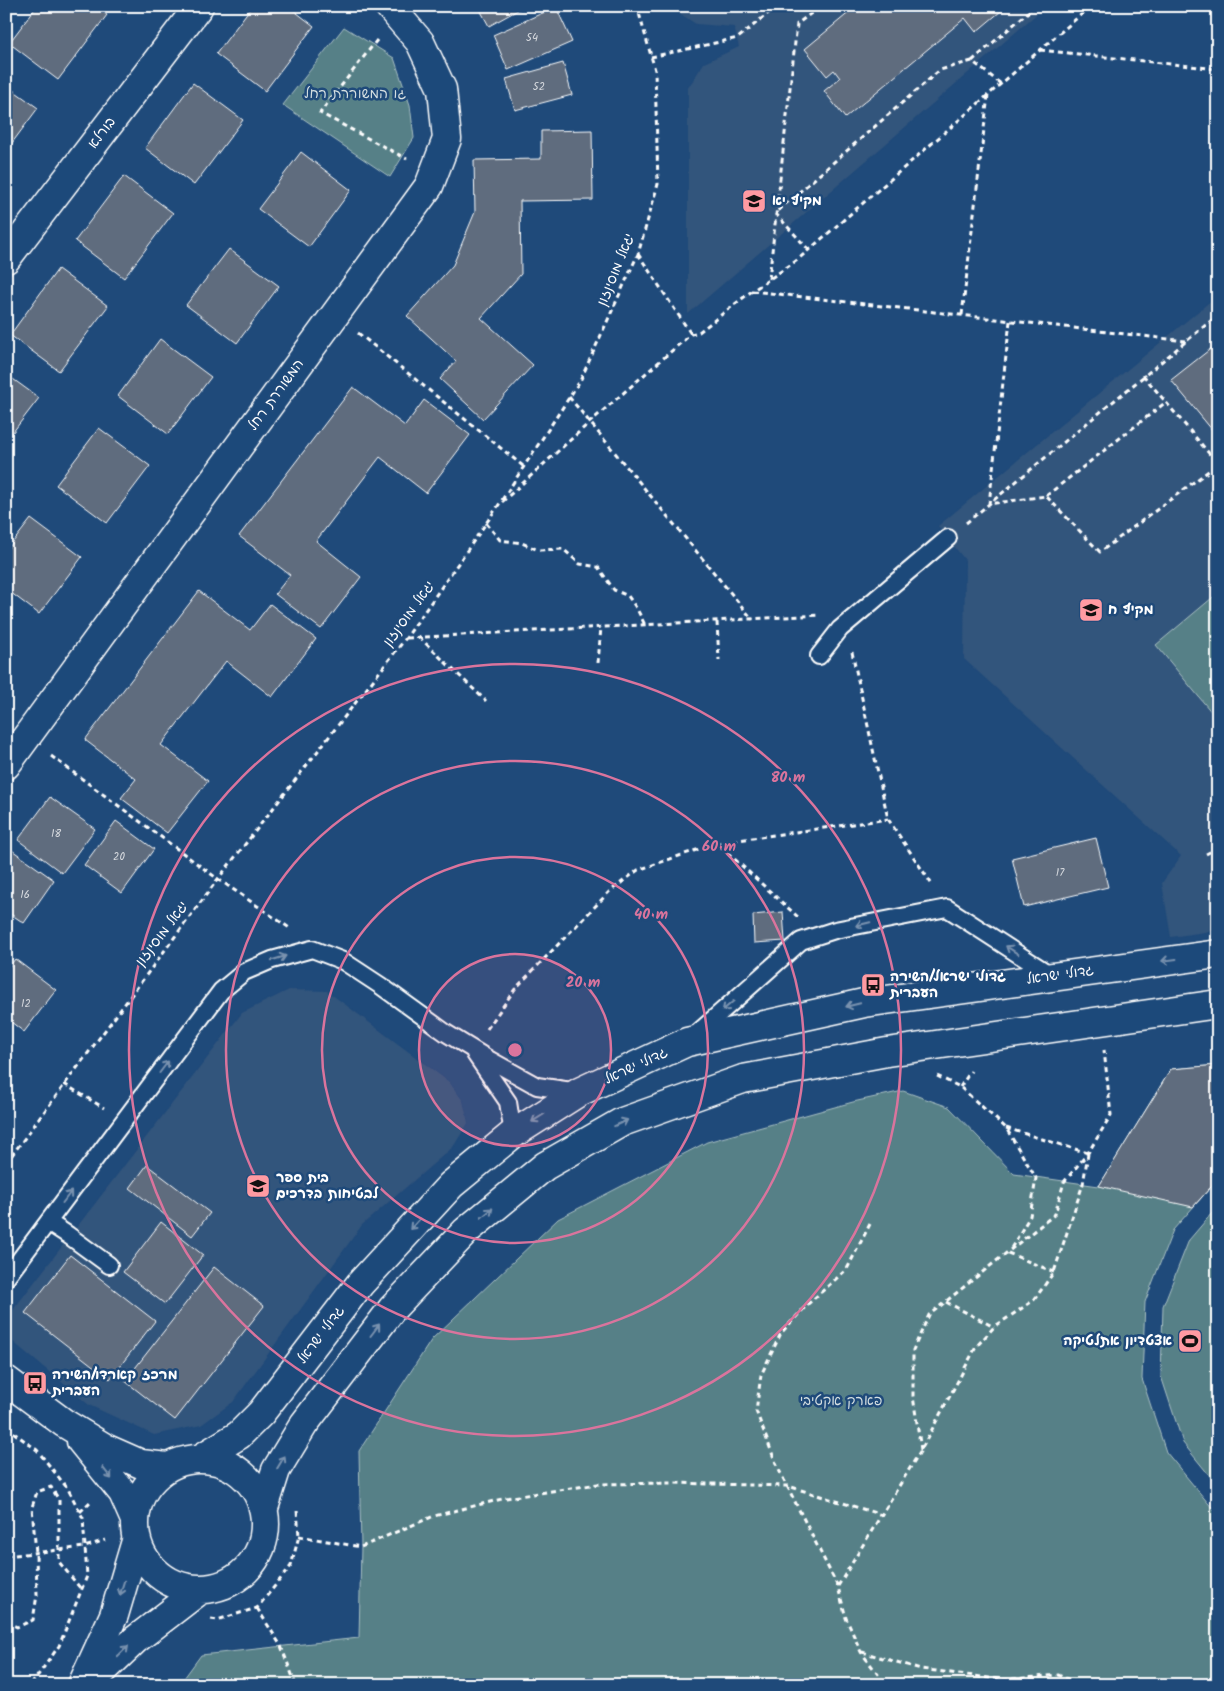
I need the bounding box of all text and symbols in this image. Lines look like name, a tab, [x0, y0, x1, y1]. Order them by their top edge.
house number: 54	[526, 29, 538, 47]
house number: 52	[533, 78, 545, 96]
park label: גו המשוררת רחל	[304, 83, 406, 105]
street label: בורלא	[83, 112, 121, 154]
school or university icon: מקיף יא	[741, 188, 767, 214]
place label: מקיף יא	[772, 190, 822, 212]
street label: יגאל מוסינזון	[591, 230, 641, 310]
street label: המשוררת רחל	[242, 355, 310, 435]
street label: יגאל מוסינזון	[378, 576, 440, 652]
school or university icon: מקיף ח	[1078, 597, 1104, 623]
place label: מקיף ח	[1108, 599, 1153, 621]
text: 80 m	[771, 766, 805, 790]
house number: 18	[51, 825, 61, 843]
text: 60 m	[702, 835, 736, 859]
house number: 20	[113, 848, 125, 866]
house number: 17	[1056, 864, 1065, 882]
house number: 16	[20, 886, 30, 904]
street label: יגאל מוסינזון	[130, 897, 194, 971]
text: 40 m	[634, 903, 668, 927]
one-way arrow	[856, 920, 872, 929]
one-way arrow	[1005, 944, 1019, 954]
one-way arrow	[271, 953, 287, 963]
one-way arrow	[1162, 956, 1178, 966]
street label: גדולי ישראל	[1025, 959, 1096, 991]
place label: גדולי ישראל/השירה העברית	[889, 966, 1006, 1004]
text: 20 m	[566, 971, 600, 995]
bus stop icon: גדולי ישראל/השירה העברית	[860, 972, 886, 998]
house number: 12	[21, 995, 31, 1013]
one-way arrow	[721, 1000, 734, 1012]
one-way arrow	[845, 1001, 861, 1010]
centre of rings	[506, 1041, 524, 1059]
street label: גדולי ישראל	[601, 1042, 672, 1090]
one-way arrow	[159, 1060, 170, 1074]
one-way arrow	[531, 1114, 545, 1124]
one-way arrow	[614, 1117, 629, 1127]
place label: בית ספר לבטיחות בדרכים	[276, 1167, 379, 1205]
school or university icon: בית ספר לבטיחות בדרכים	[245, 1173, 271, 1199]
one-way arrow	[62, 1190, 72, 1204]
one-way arrow	[481, 1208, 494, 1219]
one-way arrow	[409, 1218, 421, 1231]
street label: גדולי ישראל	[292, 1301, 350, 1369]
one-way arrow	[370, 1323, 380, 1337]
sports icon: אצטדיון אתלטיקה	[1177, 1328, 1203, 1354]
place label: אצטדיון אתלטיקה	[1063, 1330, 1172, 1352]
place label: מרכז קארדו/השירה העברית	[51, 1364, 178, 1402]
bus stop icon: מרכז קארדו/השירה העברית	[22, 1370, 48, 1396]
park label: פארק אקטיבי	[800, 1390, 882, 1412]
one-way arrow	[276, 1456, 286, 1470]
one-way arrow	[102, 1466, 113, 1479]
one-way arrow	[116, 1579, 126, 1595]
one-way arrow	[117, 1645, 130, 1657]

